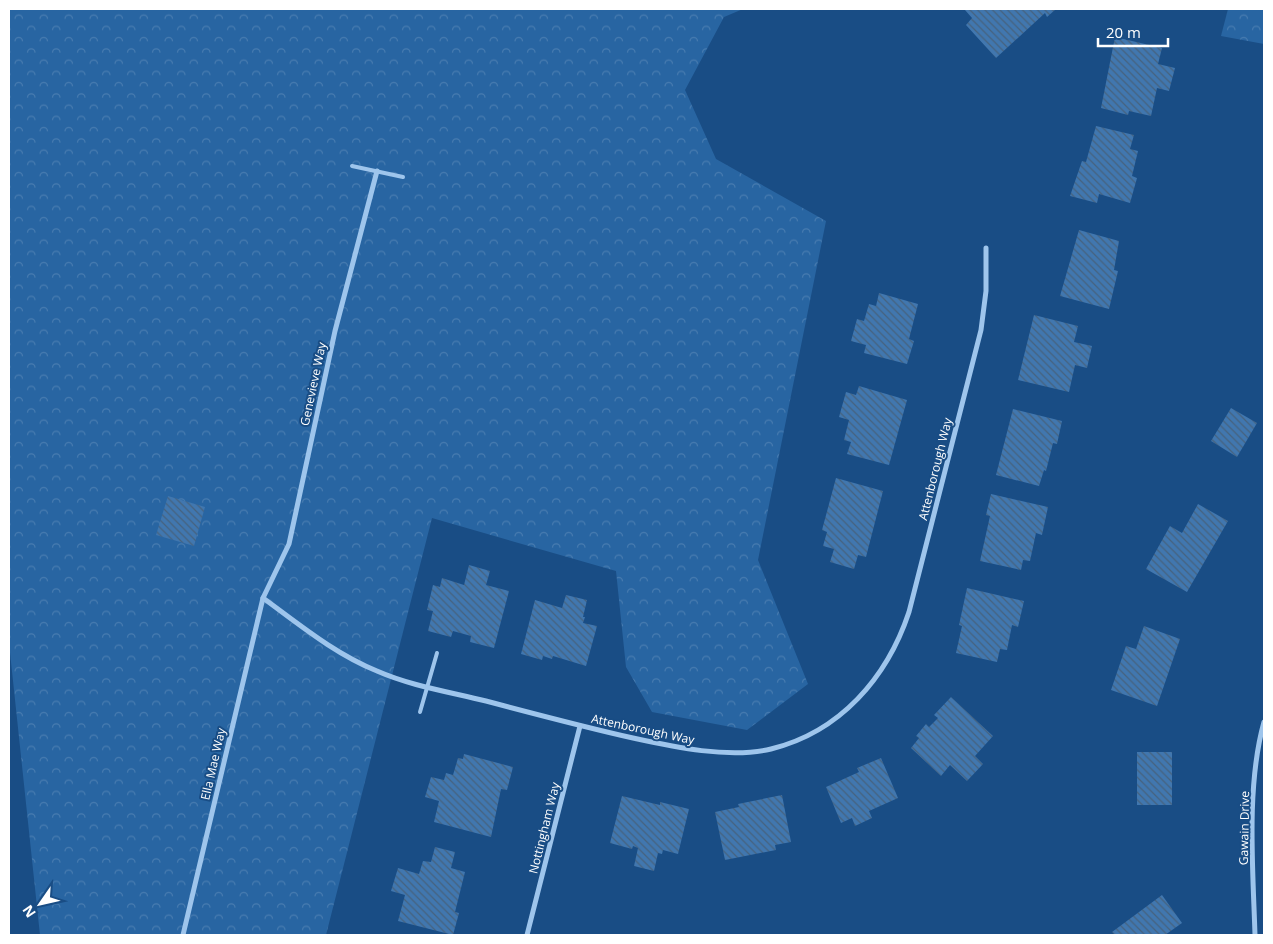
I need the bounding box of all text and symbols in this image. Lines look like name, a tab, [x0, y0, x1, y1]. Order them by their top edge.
scale bar	[1098, 15, 1168, 47]
text: 20 m	[1106, 22, 1141, 42]
street label: Genevieve Way	[296, 340, 330, 427]
street label: Attenborough Way	[914, 415, 956, 522]
street label: Attenborough Way	[590, 710, 697, 748]
street label: Ella Mae Way	[196, 725, 230, 802]
street label: Nottingham Way	[524, 780, 564, 876]
street label: Gawain Drive	[1235, 790, 1253, 865]
north arrow	[15, 879, 65, 929]
text: N	[18, 902, 40, 922]

